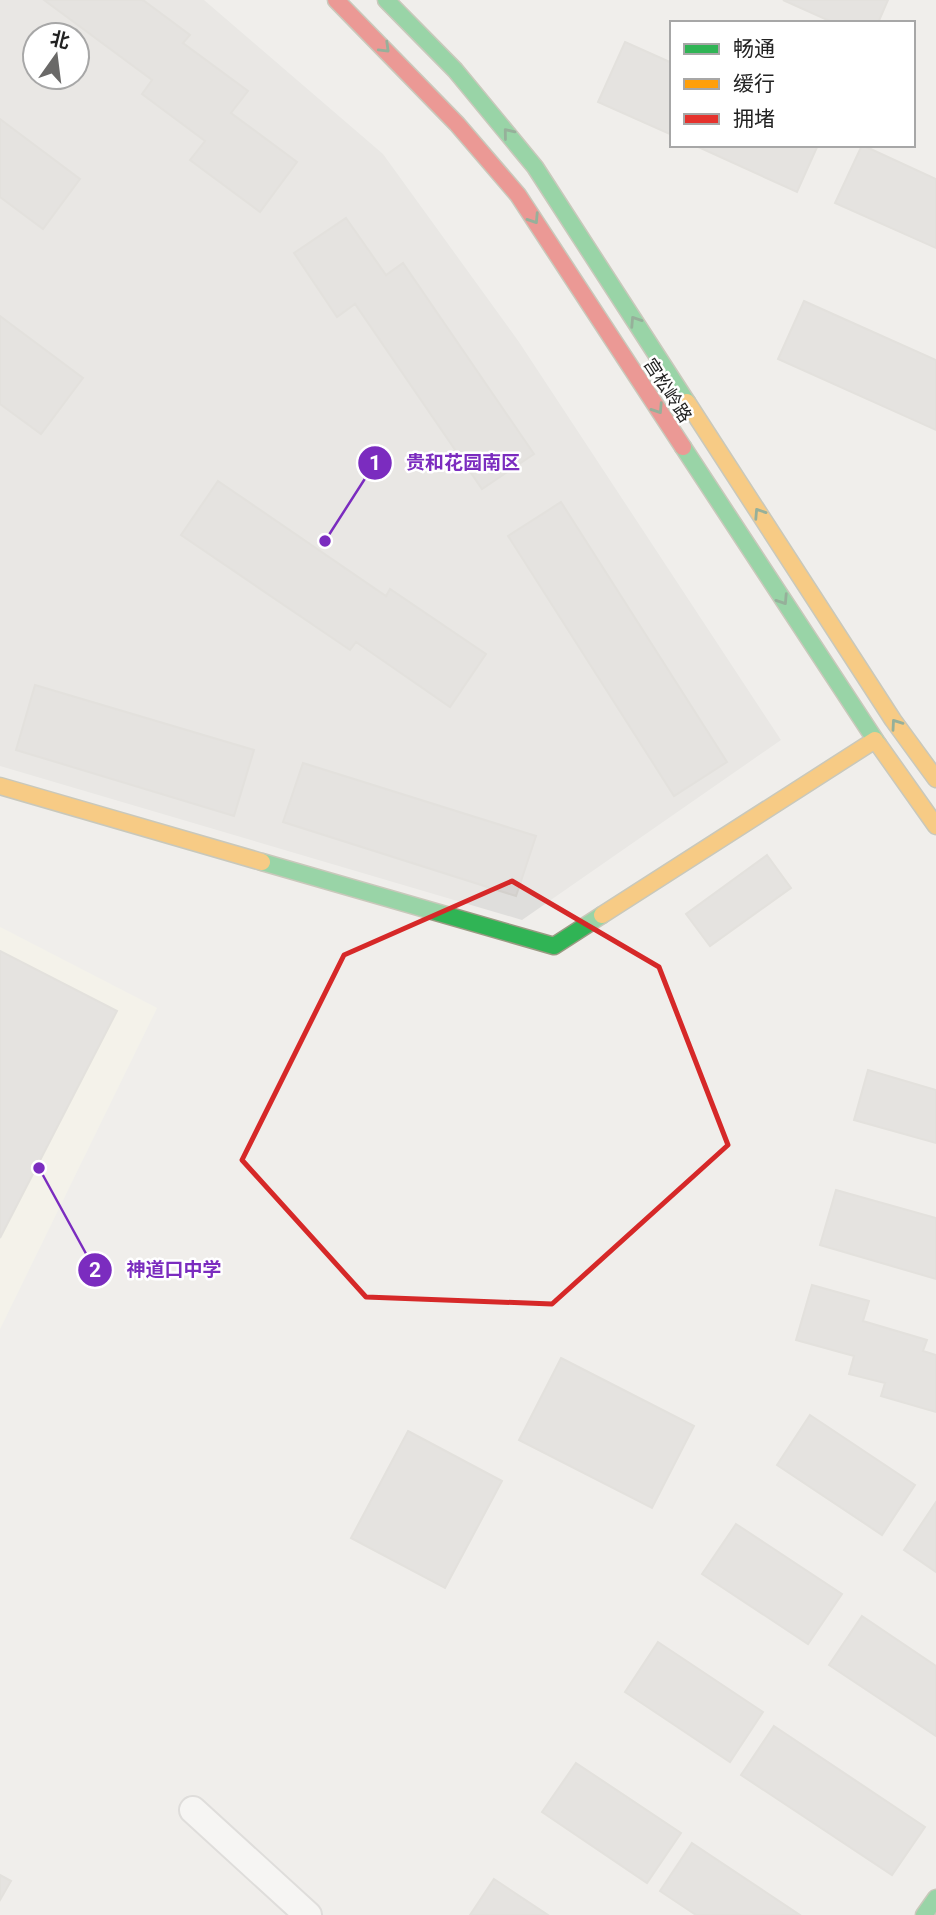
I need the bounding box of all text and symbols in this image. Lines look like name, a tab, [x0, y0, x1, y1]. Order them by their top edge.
north arrow	[21, 21, 91, 91]
legend	[670, 21, 915, 147]
text: 北	[48, 27, 72, 53]
text: 畅通	[733, 37, 775, 61]
one-way arrow	[376, 39, 389, 52]
text: 缓行	[733, 72, 775, 96]
text: 拥堵	[733, 107, 775, 131]
one-way arrow	[503, 129, 516, 141]
one-way arrow	[525, 211, 538, 224]
one-way arrow	[630, 316, 643, 329]
street label: 宫松岭路	[640, 354, 696, 426]
one-way arrow	[650, 402, 663, 415]
callout: 贵和花园南区	[357, 443, 534, 483]
text: 1	[369, 451, 381, 475]
text: 贵和花园南区	[406, 451, 520, 474]
one-way arrow	[754, 507, 767, 520]
one-way arrow	[774, 592, 787, 605]
one-way arrow	[892, 719, 904, 732]
callout: 神道口中学	[77, 1250, 235, 1290]
text: 2	[89, 1258, 101, 1282]
text: 神道口中学	[126, 1258, 222, 1281]

